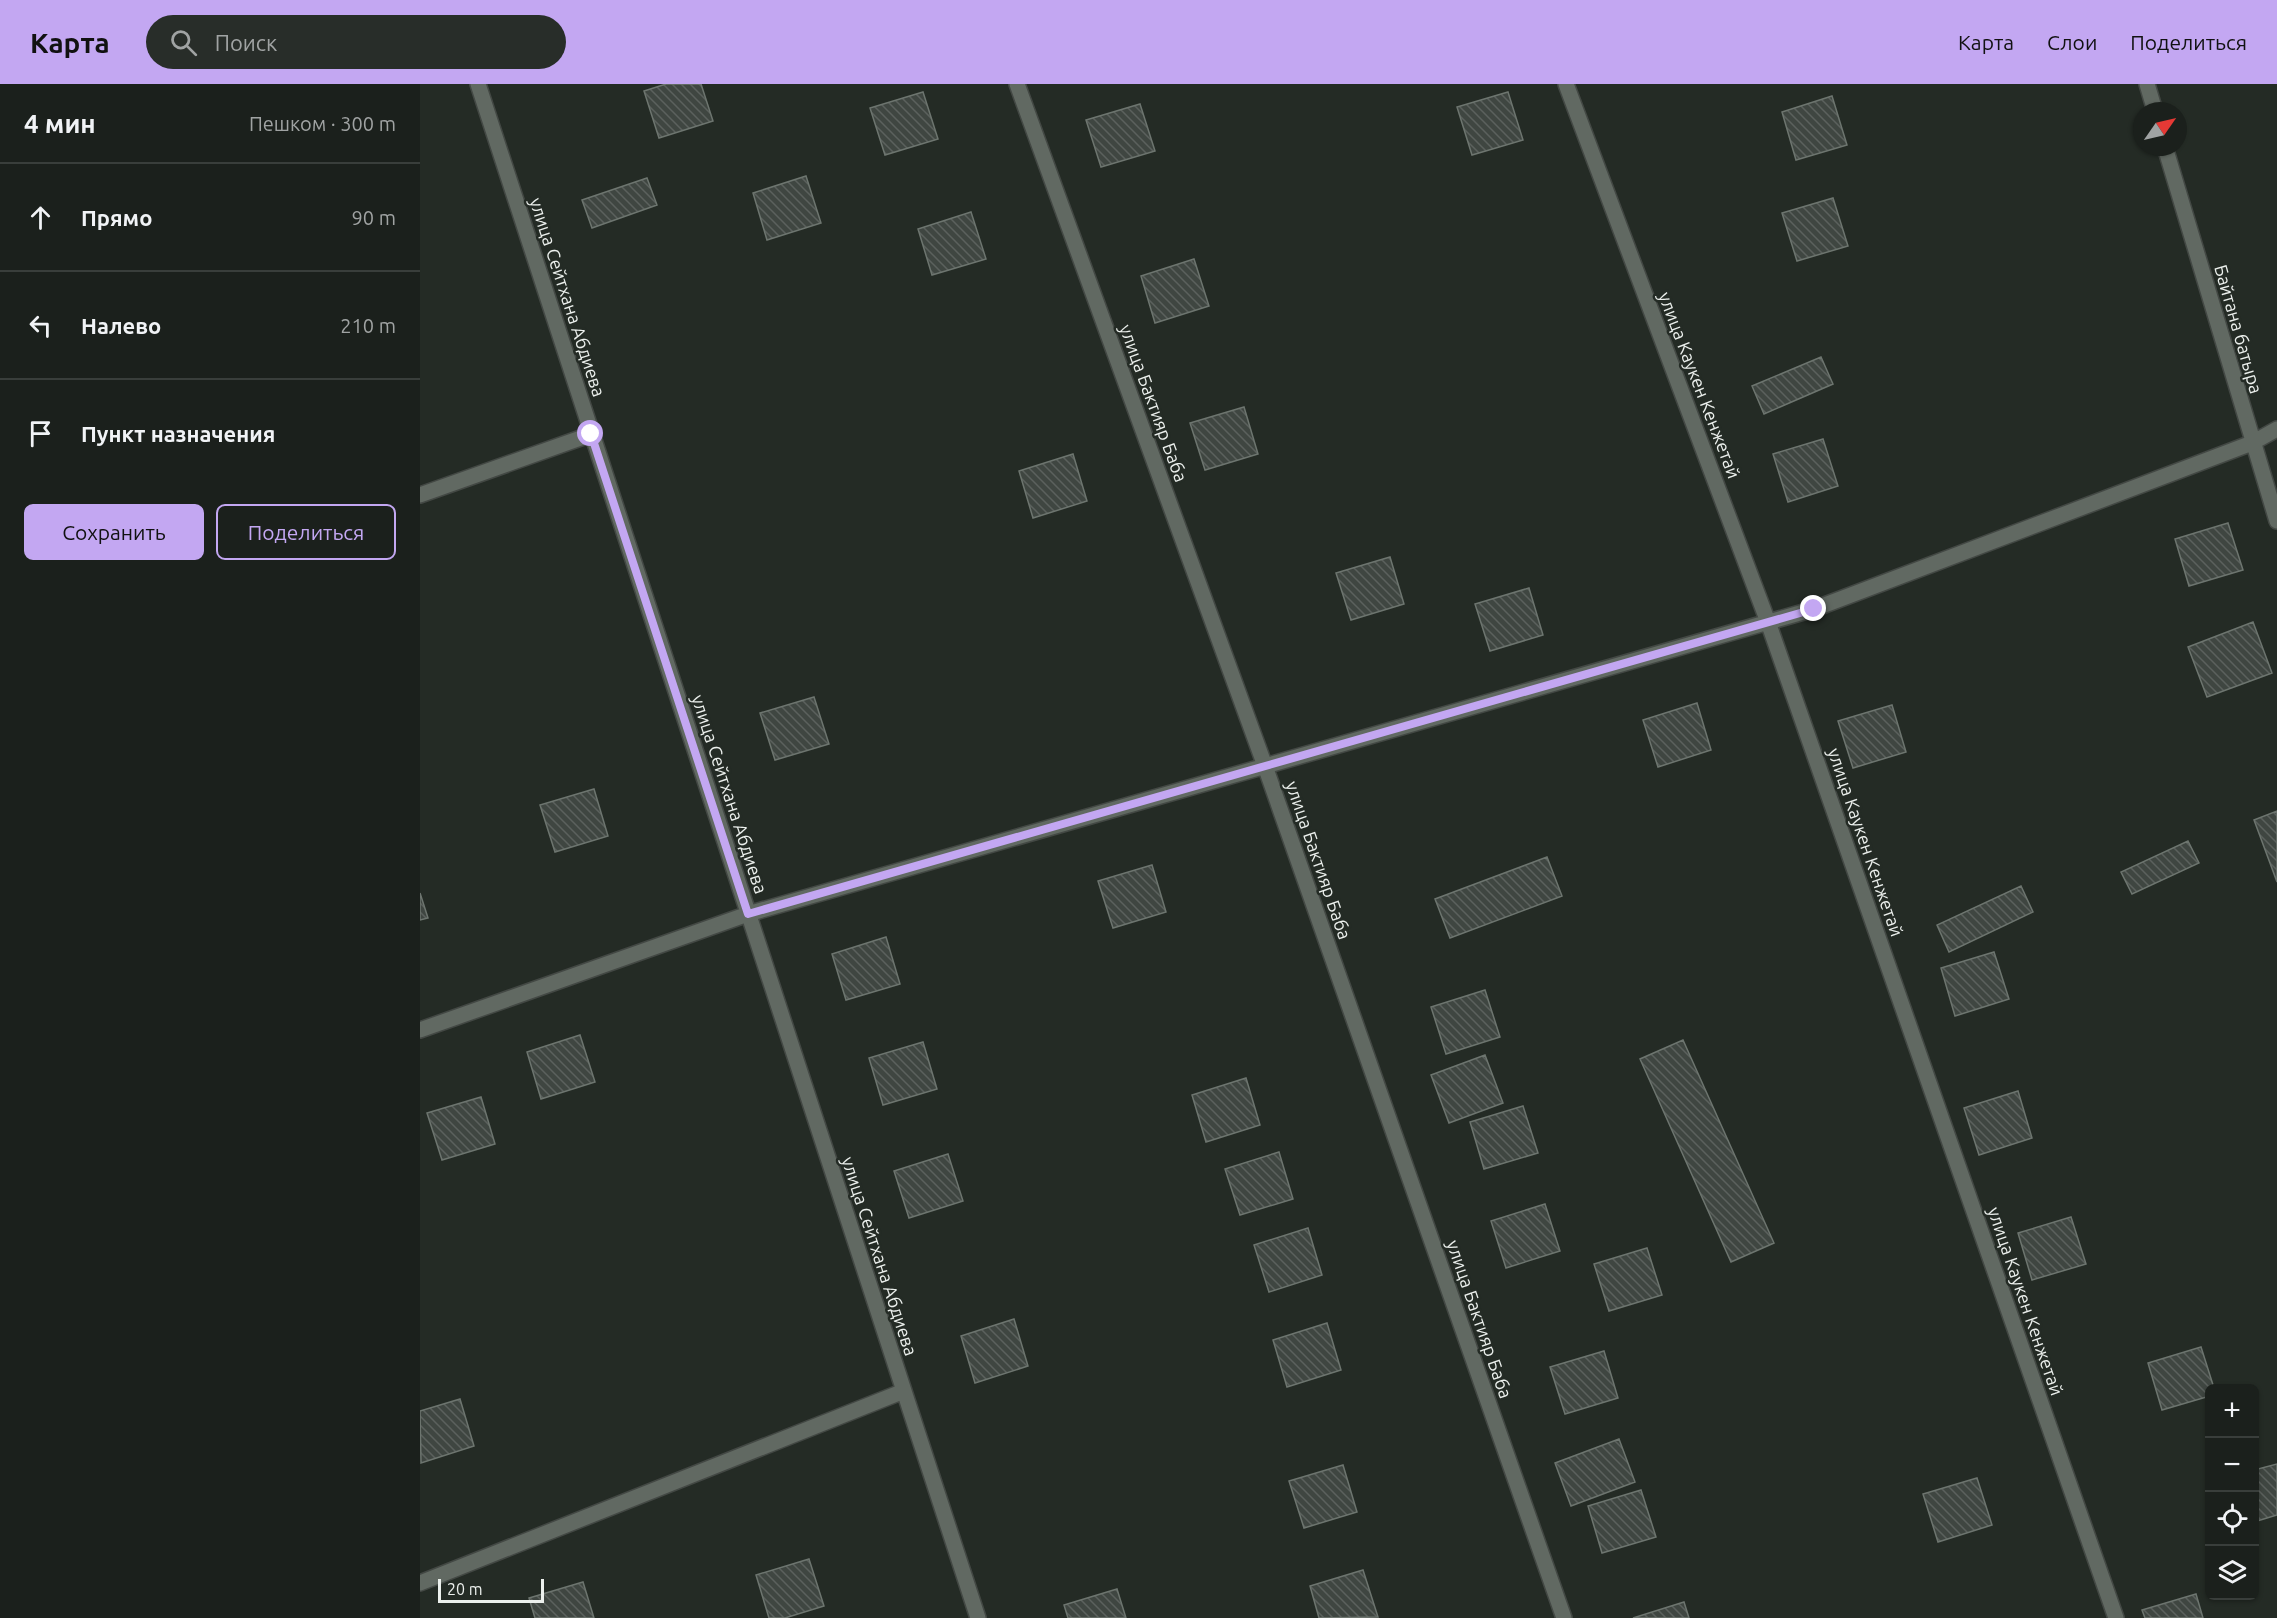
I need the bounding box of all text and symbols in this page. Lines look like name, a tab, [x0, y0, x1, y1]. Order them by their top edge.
search box	[146, 15, 566, 69]
icon: search	[167, 26, 200, 59]
text: Карта	[30, 27, 110, 58]
text: Поиск	[215, 30, 277, 55]
text: Карта	[1958, 30, 2014, 54]
text: Слои	[2047, 30, 2097, 54]
text: Поделиться	[2130, 30, 2247, 54]
north arrow	[2133, 102, 2187, 156]
text: 4 мин	[24, 109, 96, 138]
text: Пешком · 300 m	[249, 112, 396, 135]
street label: улица Сейтхана Абдиева	[526, 195, 610, 399]
icon: ahead	[24, 201, 57, 234]
text: Прямо	[81, 205, 152, 230]
text: 90 m	[352, 206, 396, 229]
street label: Байтана батыра	[2211, 262, 2267, 396]
street label: улица Каукен Кенжетай	[1655, 289, 1745, 481]
icon: left	[24, 309, 57, 342]
text: Налево	[81, 313, 161, 338]
text: 210 m	[340, 314, 396, 337]
street label: улица Бактияр Баба	[1116, 322, 1192, 484]
icon: arrive	[24, 417, 57, 450]
route start	[577, 420, 603, 446]
text: Пункт назначения	[81, 421, 275, 446]
button: Сохранить	[24, 504, 204, 560]
button: Поделиться	[216, 504, 396, 560]
route end	[1800, 595, 1826, 621]
street label: улица Сейтхана Абдиева	[688, 692, 772, 896]
street label: улица Каукен Кенжетай	[1824, 745, 1908, 939]
street label: улица Бактияр Баба	[1282, 778, 1356, 942]
street label: улица Сейтхана Абдиева	[838, 1154, 922, 1358]
street label: улица Каукен Кенжетай	[1984, 1204, 2068, 1398]
street label: улица Бактияр Баба	[1443, 1237, 1517, 1401]
map controls	[2205, 1384, 2259, 1600]
button: +	[2205, 1384, 2259, 1438]
button: −	[2205, 1438, 2259, 1492]
button: locate	[2205, 1492, 2259, 1546]
button: layers	[2205, 1546, 2259, 1600]
scale bar	[438, 1576, 544, 1604]
text: 20 m	[447, 1580, 483, 1598]

